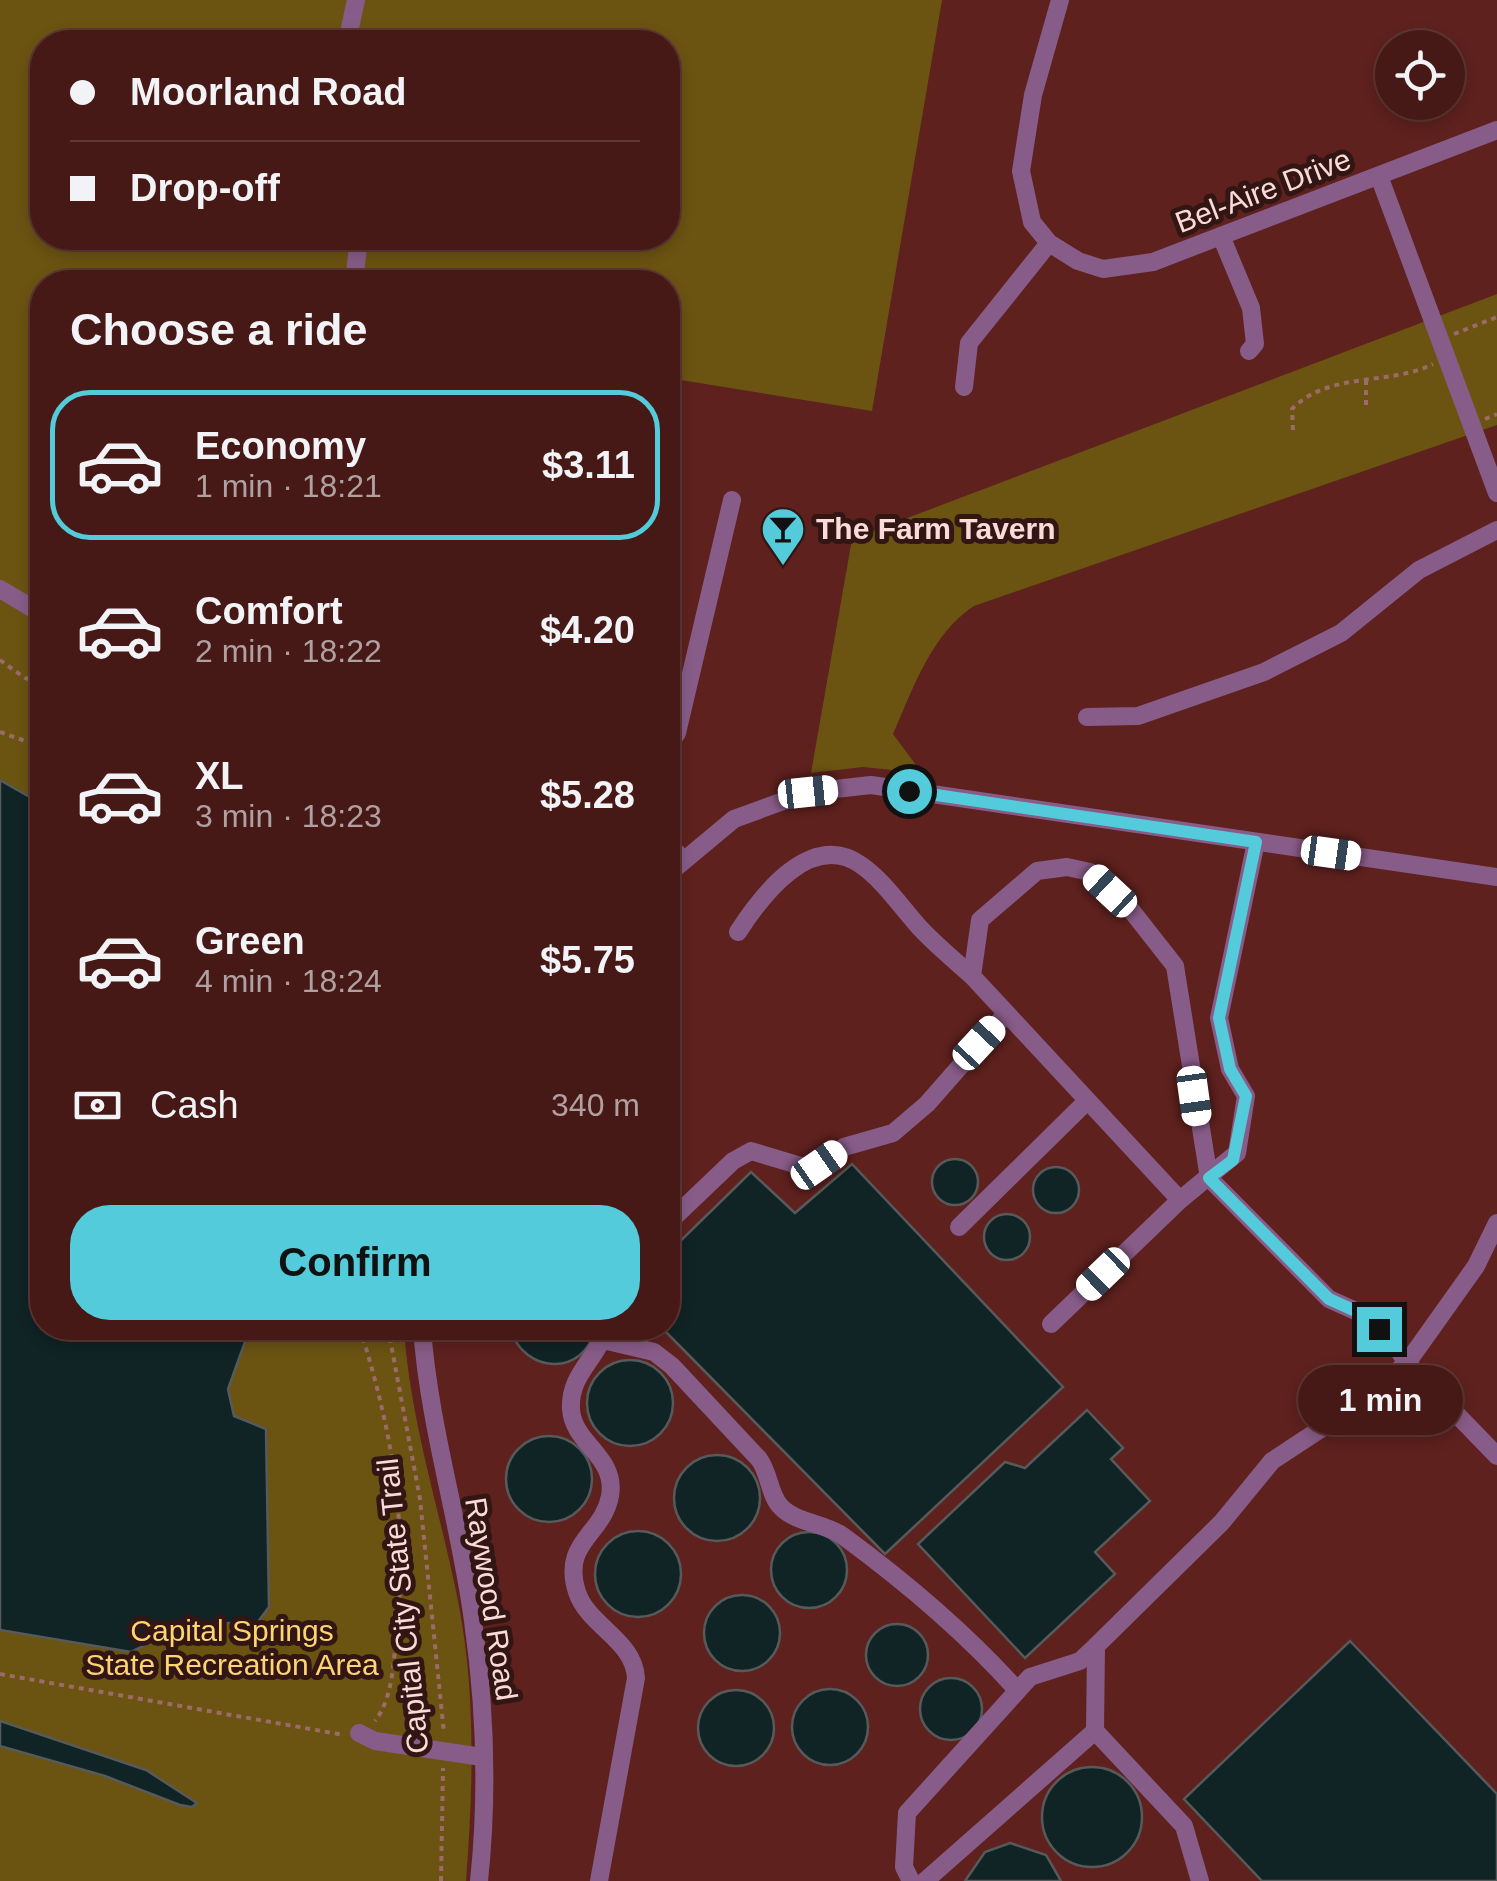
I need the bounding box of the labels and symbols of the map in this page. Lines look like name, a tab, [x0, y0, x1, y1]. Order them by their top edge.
street label: Bel-Aire Drive	[1171, 142, 1355, 239]
bar icon: The Farm Tavern	[760, 506, 806, 567]
place label: The Farm Tavern	[816, 512, 1056, 545]
route start	[887, 769, 932, 814]
car	[777, 774, 839, 810]
car	[1299, 834, 1363, 872]
car	[1078, 860, 1142, 922]
car	[948, 1011, 1010, 1075]
car	[1175, 1064, 1213, 1128]
car	[786, 1136, 852, 1194]
car	[1071, 1242, 1135, 1306]
route end	[1357, 1307, 1402, 1352]
callout: 1 min	[1296, 1364, 1462, 1434]
street label: Capital City State Trail	[371, 1457, 434, 1755]
street label: Raywood Road	[459, 1495, 524, 1703]
park label: Capital Springs State Recreation Area	[85, 1614, 379, 1681]

